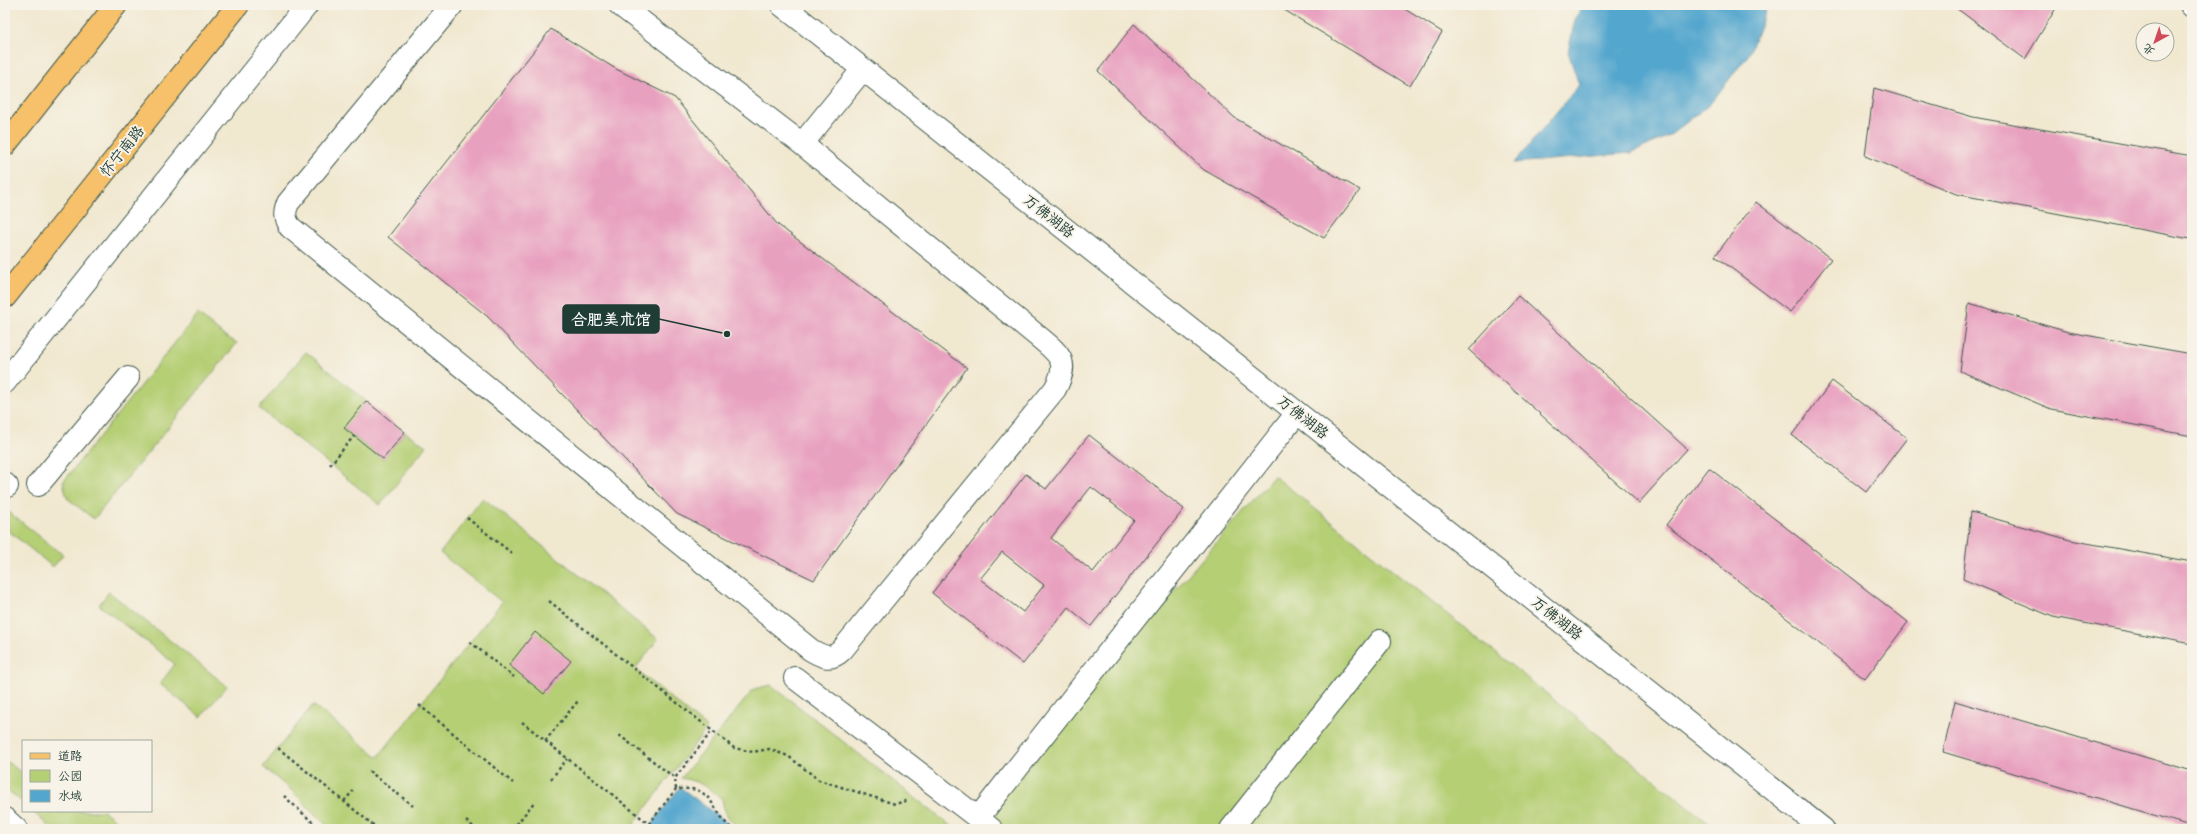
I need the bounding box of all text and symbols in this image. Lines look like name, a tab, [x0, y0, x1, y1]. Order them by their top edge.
north arrow	[2135, 22, 2175, 62]
text: 北	[2141, 41, 2157, 58]
street label: 怀宁南路	[96, 122, 148, 180]
street label: 万佛湖路	[1020, 190, 1078, 242]
callout: 合肥美术馆	[563, 305, 659, 333]
text: 合肥美术馆	[571, 311, 651, 329]
street label: 万佛湖路	[1274, 391, 1332, 443]
street label: 万佛湖路	[1528, 592, 1586, 644]
legend	[22, 740, 152, 812]
text: 道路	[58, 749, 82, 763]
text: 公园	[58, 769, 82, 783]
text: 水域	[58, 789, 82, 803]

